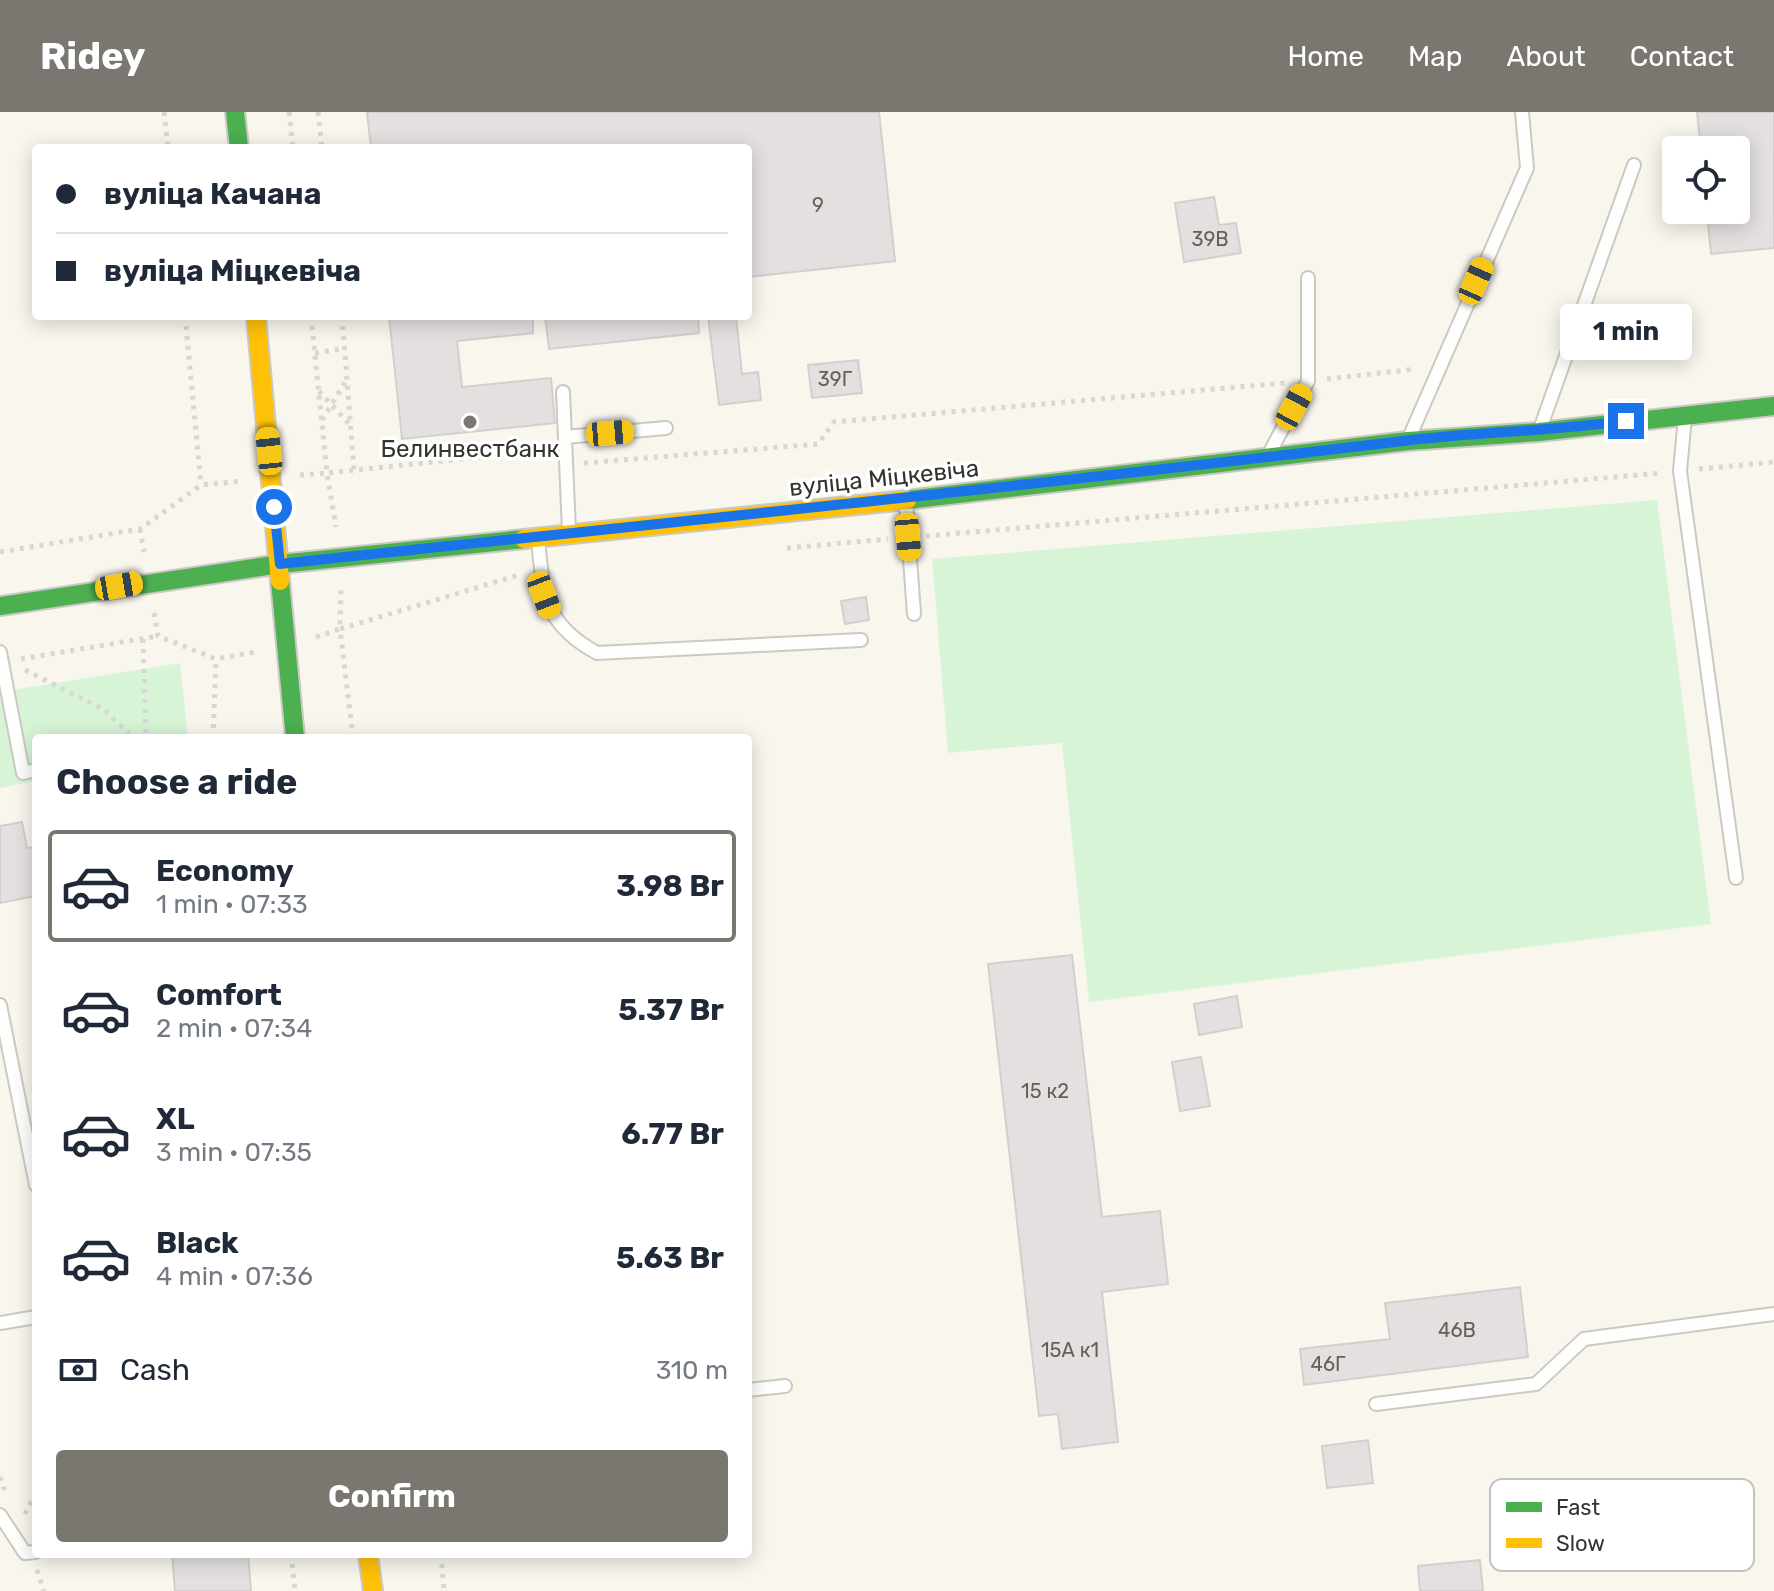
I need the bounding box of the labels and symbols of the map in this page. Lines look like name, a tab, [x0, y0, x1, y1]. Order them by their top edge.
house number: 9	[812, 193, 824, 217]
house number: 39В	[1191, 227, 1229, 251]
car	[1455, 254, 1497, 308]
callout: 1 min	[1560, 305, 1692, 361]
house number: 39Г	[818, 367, 853, 391]
car	[1272, 380, 1316, 434]
route end	[1608, 403, 1644, 439]
marker: Белинвестбанк	[461, 413, 479, 431]
car	[585, 419, 635, 447]
car	[255, 426, 283, 476]
place label: Белинвестбанк	[381, 435, 560, 463]
street label: вуліца Міцкевіча	[788, 454, 980, 502]
route start	[256, 489, 292, 525]
car	[894, 512, 922, 562]
car	[524, 568, 564, 622]
car	[93, 570, 145, 602]
house number: 15 к2	[1021, 1079, 1069, 1103]
house number: 46В	[1438, 1318, 1476, 1342]
house number: 15А к1	[1041, 1338, 1099, 1362]
house number: 46Г	[1311, 1352, 1346, 1376]
legend	[1490, 1479, 1754, 1571]
text: Fast	[1556, 1494, 1601, 1521]
text: Slow	[1556, 1530, 1605, 1557]

